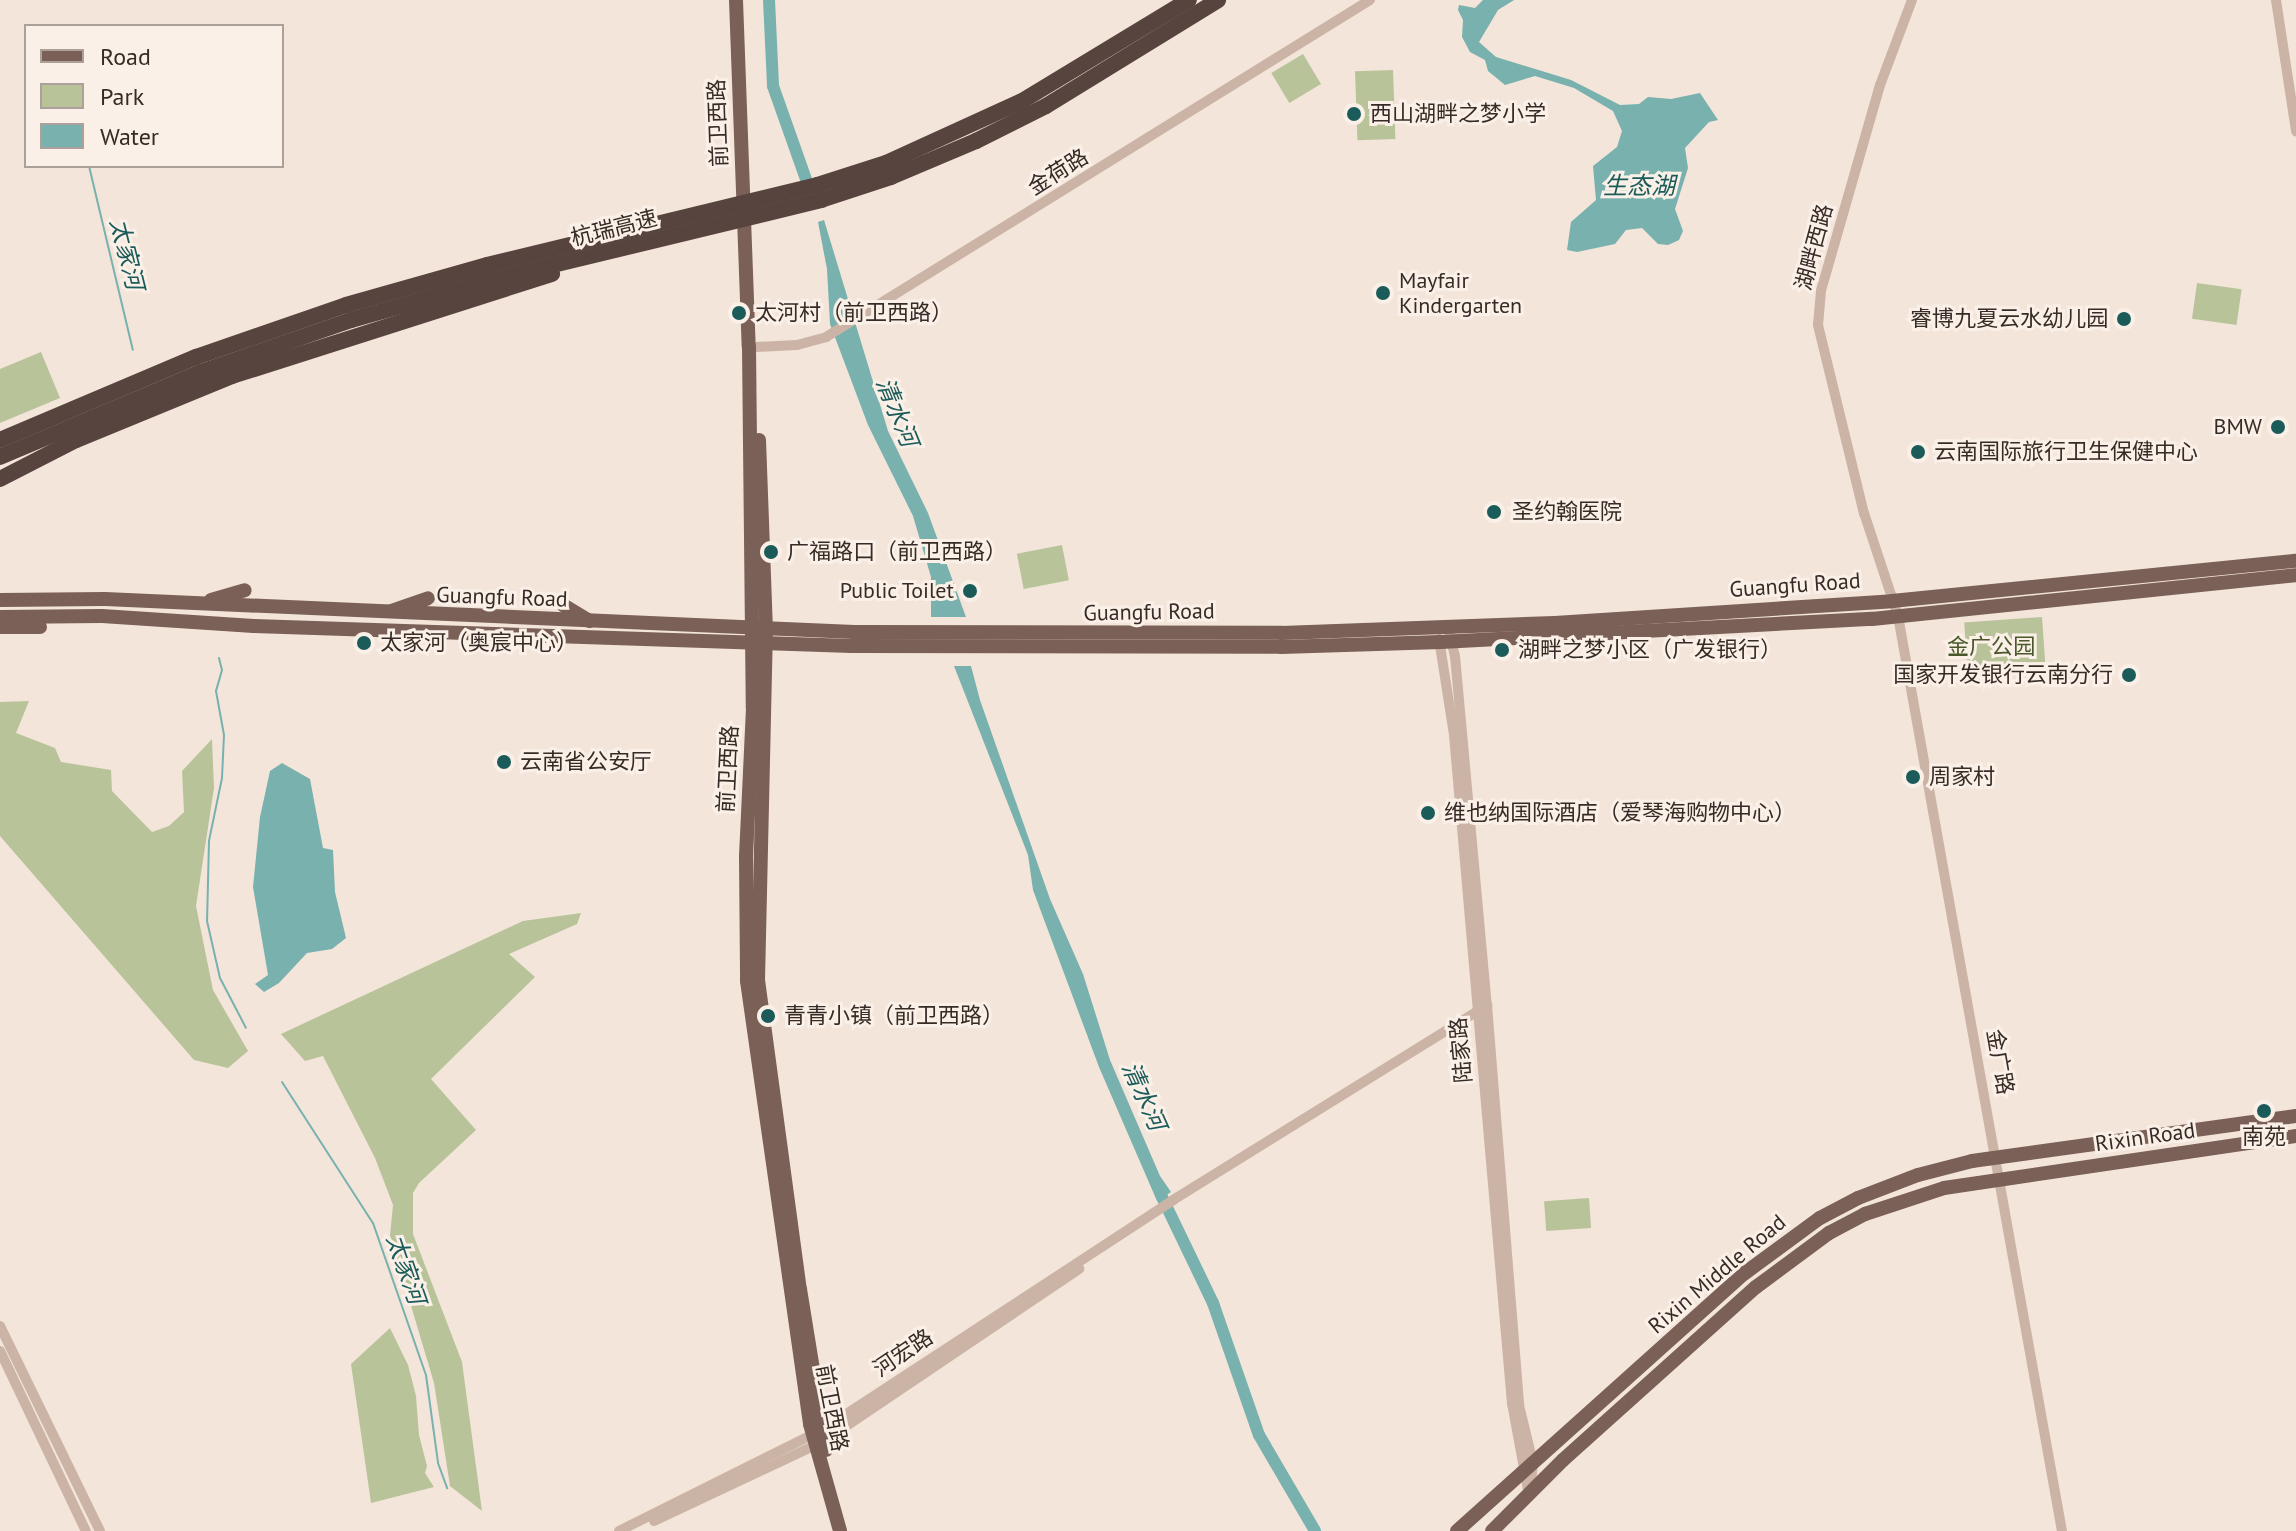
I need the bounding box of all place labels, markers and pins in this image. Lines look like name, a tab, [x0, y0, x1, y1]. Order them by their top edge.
place label: 西山湖畔之梦小学	[1370, 101, 1546, 127]
marker: 西山湖畔之梦小学	[1345, 105, 1363, 123]
place label: Mayfair Kindergarten	[1399, 267, 1522, 318]
marker: Mayfair Kindergarten	[1374, 284, 1392, 302]
place label: 太河村（前卫西路）	[755, 300, 953, 326]
marker: 太河村（前卫西路）	[730, 304, 748, 322]
place label: 睿博九夏云水幼儿园	[1910, 306, 2108, 332]
marker: 睿博九夏云水幼儿园	[2115, 310, 2133, 328]
place label: BMW	[2214, 414, 2262, 440]
marker: BMW	[2269, 418, 2287, 436]
place label: 云南国际旅行卫生保健中心	[1934, 439, 2198, 465]
marker: 云南国际旅行卫生保健中心	[1909, 443, 1927, 461]
place label: 圣约翰医院	[1512, 499, 1622, 525]
marker: 圣约翰医院	[1483, 501, 1505, 523]
place label: 广福路口（前卫西路）	[787, 539, 1007, 565]
marker: 广福路口（前卫西路）	[762, 543, 780, 561]
place label: Public Toilet	[838, 578, 954, 604]
marker: Public Toilet	[961, 582, 979, 600]
place label: 太家河（奥宸中心）	[380, 630, 578, 656]
marker: 太家河（奥宸中心）	[355, 634, 373, 652]
place label: 湖畔之梦小区（广发银行）	[1518, 637, 1782, 663]
marker: 湖畔之梦小区（广发银行）	[1493, 641, 1511, 659]
place label: 国家开发银行云南分行	[1893, 662, 2113, 688]
marker: 国家开发银行云南分行	[2120, 666, 2138, 684]
place label: 云南省公安厅	[520, 749, 652, 775]
marker: 云南省公安厅	[495, 753, 513, 771]
place label: 周家村	[1929, 764, 1995, 790]
marker: 周家村	[1904, 768, 1922, 786]
place label: 维也纳国际酒店（爱琴海购物中心）	[1444, 800, 1796, 826]
marker: 维也纳国际酒店（爱琴海购物中心）	[1419, 804, 1437, 822]
place label: 青青小镇（前卫西路）	[784, 1003, 1004, 1029]
marker: 青青小镇（前卫西路）	[759, 1007, 777, 1025]
marker: 南苑	[2255, 1102, 2273, 1120]
place label: 南苑	[2242, 1124, 2286, 1150]

